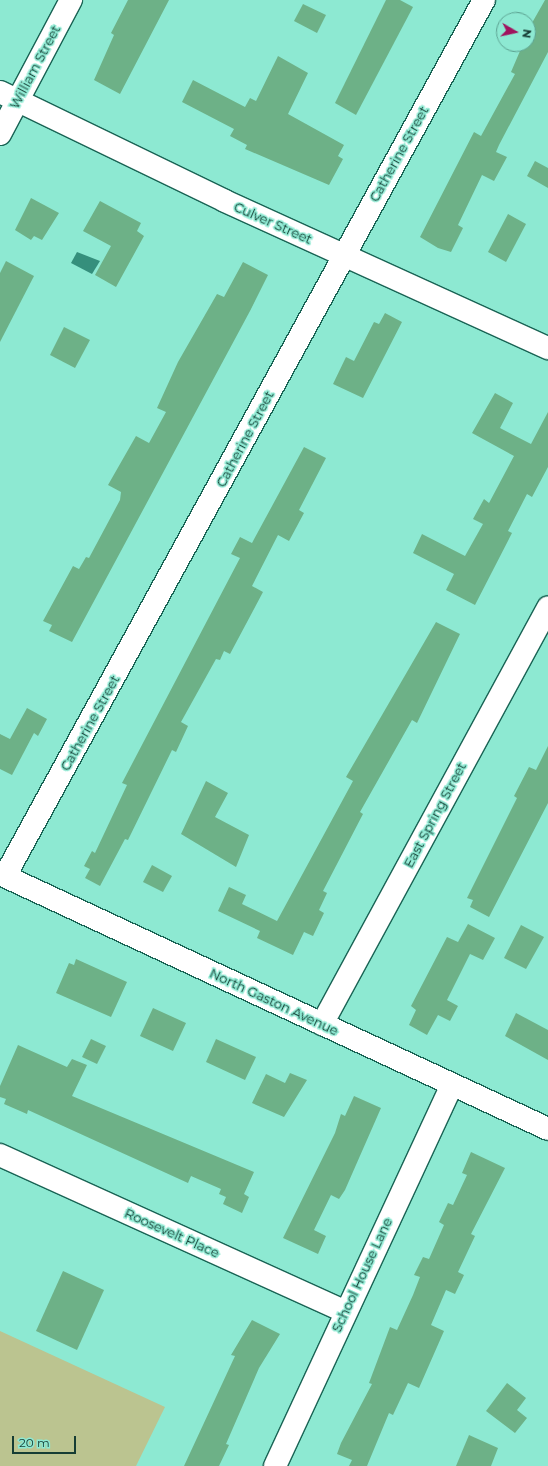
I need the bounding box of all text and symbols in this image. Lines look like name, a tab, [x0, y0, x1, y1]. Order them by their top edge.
north arrow	[496, 12, 536, 52]
street label: William Street	[6, 23, 64, 111]
text: N	[519, 28, 534, 39]
street label: Catherine Street	[366, 104, 432, 204]
street label: Culver Street	[232, 199, 314, 247]
street label: Catherine Street	[213, 388, 277, 490]
street label: Catherine Street	[57, 673, 123, 773]
street label: East Spring Street	[401, 760, 469, 870]
street label: North Gaston Avenue	[207, 965, 341, 1039]
street label: Roosevelt Place	[122, 1205, 222, 1261]
street label: School House Lane	[329, 1215, 395, 1335]
scale bar	[14, 1428, 78, 1454]
text: 20 m	[19, 1435, 50, 1450]

